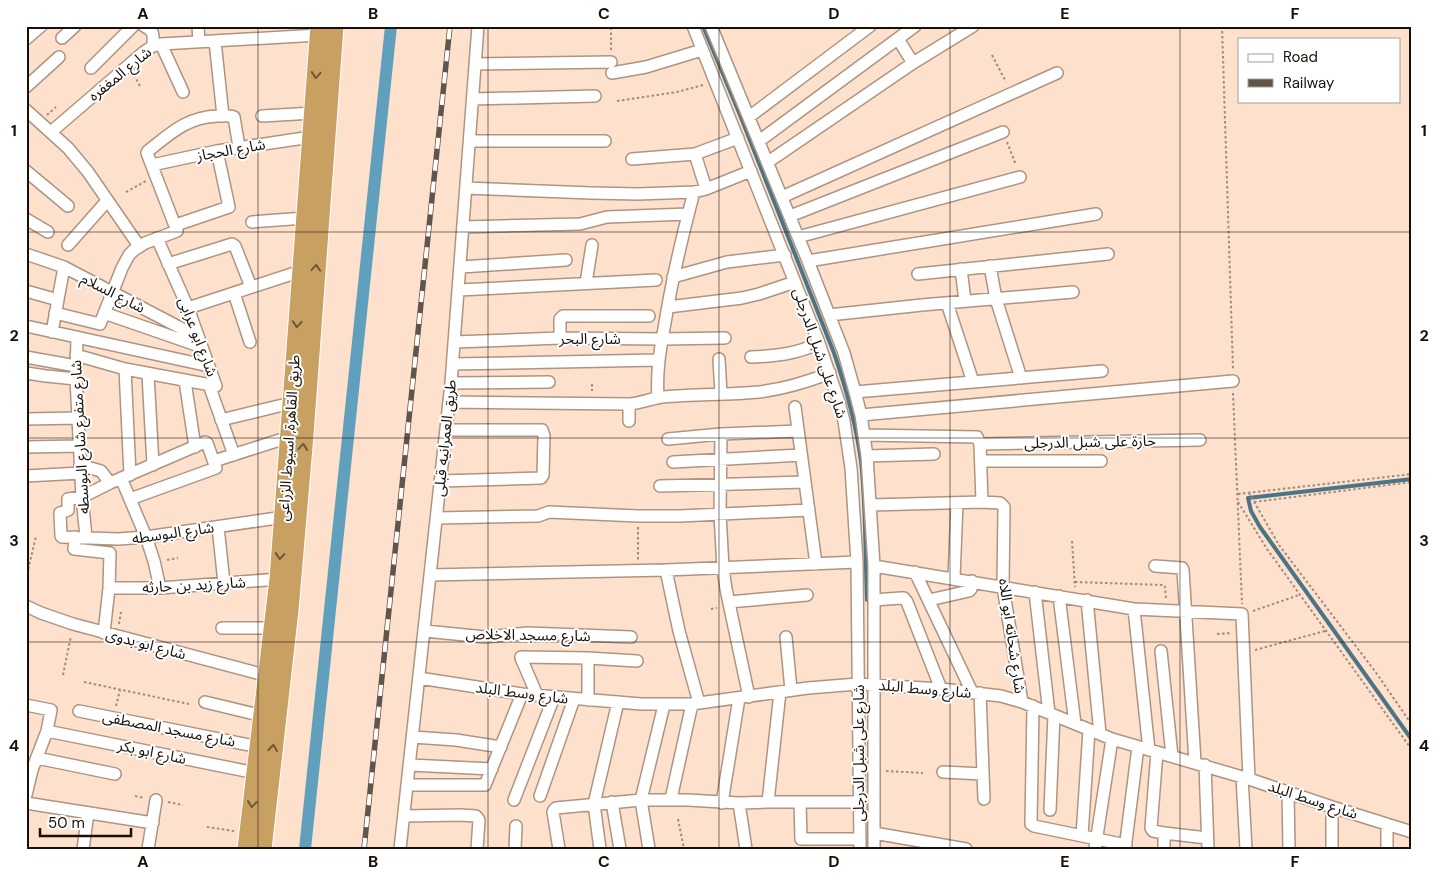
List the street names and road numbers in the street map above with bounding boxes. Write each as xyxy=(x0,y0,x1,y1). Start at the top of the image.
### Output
street label: شارع المغفره xyxy=(84,42,157,107)
street label: شارع الحجاز xyxy=(194,134,268,168)
street label: شارع السلام xyxy=(76,268,149,320)
street label: شارع على شبل الدرجلى xyxy=(786,285,852,422)
street label: شارع ابو عرابى xyxy=(172,294,222,381)
street label: شارع البحر xyxy=(558,329,621,351)
street label: طريق القاهرة, اسيوط الزراعى xyxy=(273,354,305,522)
street label: شارع متفرع شارع البوسطه xyxy=(66,359,96,515)
street label: طريق العمرانيه قبلى xyxy=(429,378,461,498)
street label: حارة على شبل الدرجلى xyxy=(1024,431,1156,453)
street label: شارع البوسطه xyxy=(131,517,216,551)
street label: شارع زيد بن حارثه xyxy=(142,572,247,600)
street label: شارع شحاته ابو اللاه xyxy=(992,577,1030,695)
street label: شارع ابو بدوى xyxy=(103,624,188,666)
street label: شارع مسجد الاخلاص xyxy=(465,624,591,648)
street label: شارع وسط البلد xyxy=(878,675,973,705)
street label: شارع وسط البلد xyxy=(474,677,570,711)
street label: شارع على شبل الدرجلى xyxy=(849,684,871,821)
street label: شارع مسجد المصطفى xyxy=(101,706,237,754)
street label: شارع ابو بكر xyxy=(115,735,188,771)
street label: شارع وسط البلد xyxy=(1265,776,1361,826)

